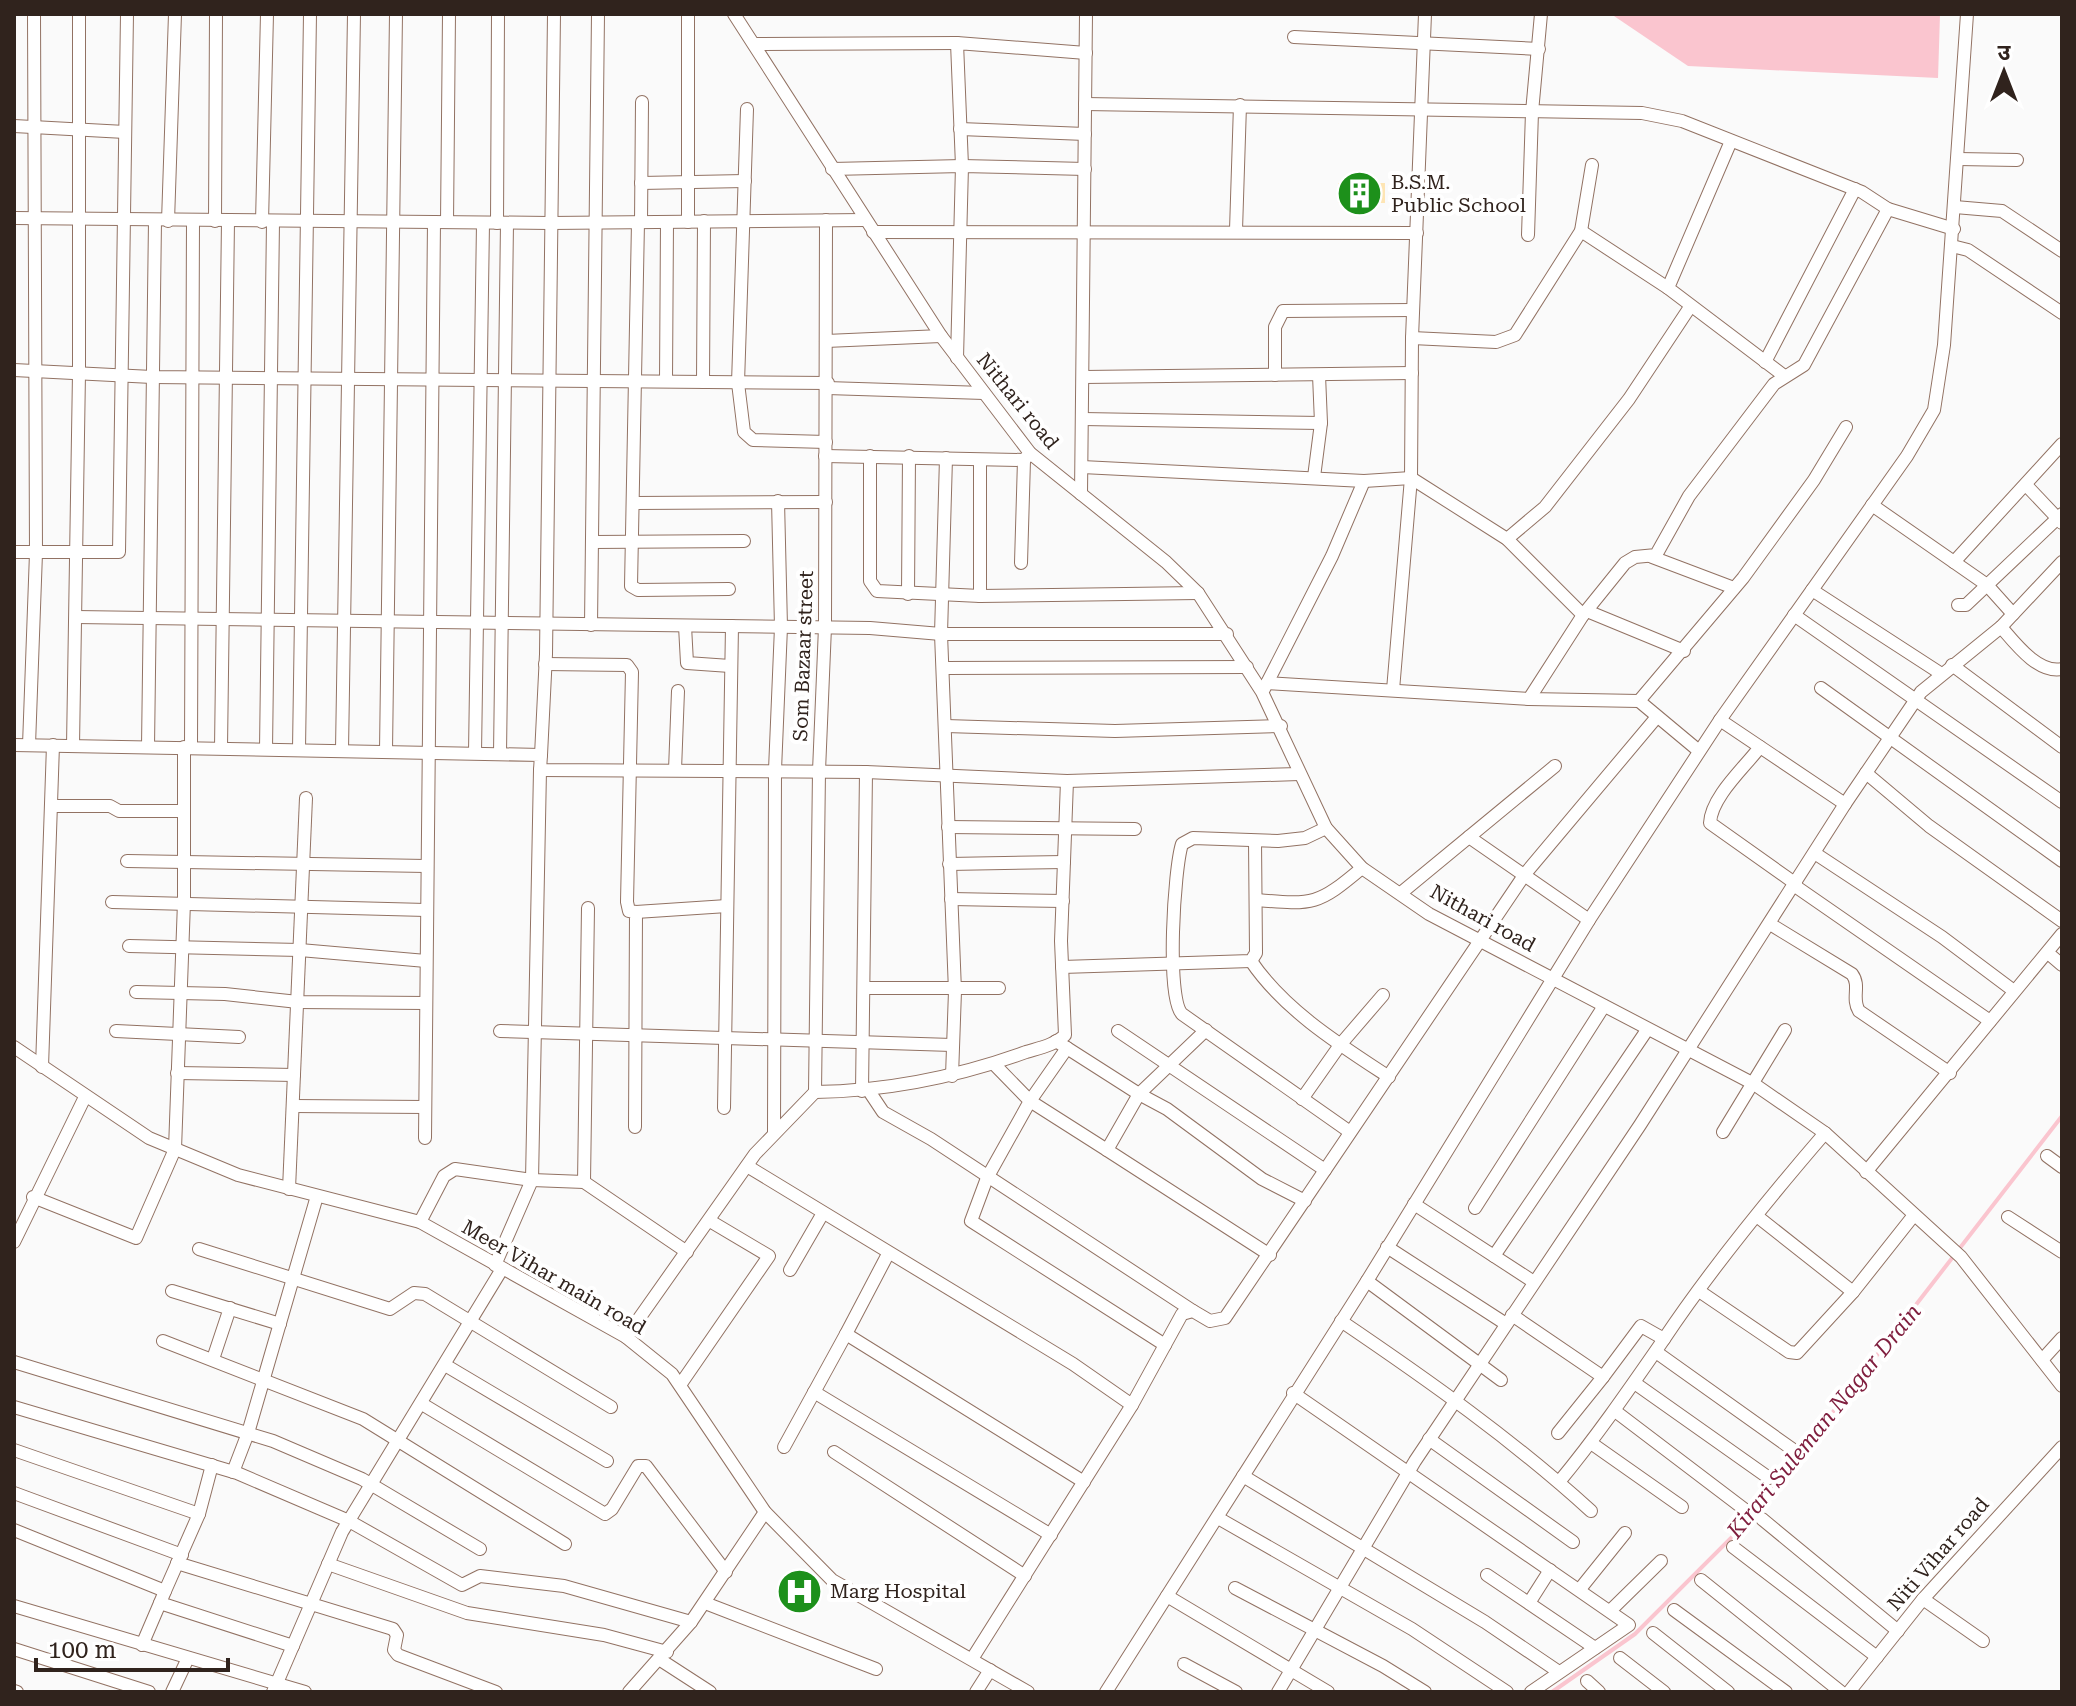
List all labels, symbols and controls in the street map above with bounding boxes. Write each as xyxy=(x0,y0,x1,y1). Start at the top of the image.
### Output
north arrow xyxy=(1964,32,2044,112)
text: उ xyxy=(1998,40,2012,65)
building icon: B.S.M. Public School xyxy=(1336,170,1384,218)
place label: B.S.M. Public School xyxy=(1391,170,1526,217)
street label: Nithari road xyxy=(972,348,1064,454)
street label: Som Bazaar street xyxy=(788,570,818,742)
street label: Nithari road xyxy=(1426,879,1540,957)
street label: Meer Vihar main road xyxy=(458,1214,650,1340)
water label: Kirari Suleman Nagar Drain xyxy=(1721,1299,1926,1544)
street label: Niti Vihar road xyxy=(1882,1492,1994,1616)
hospital icon: Marg Hospital xyxy=(775,1567,823,1615)
place label: Marg Hospital xyxy=(830,1579,966,1603)
scale bar xyxy=(36,1622,228,1672)
text: 100 m xyxy=(48,1636,116,1664)

